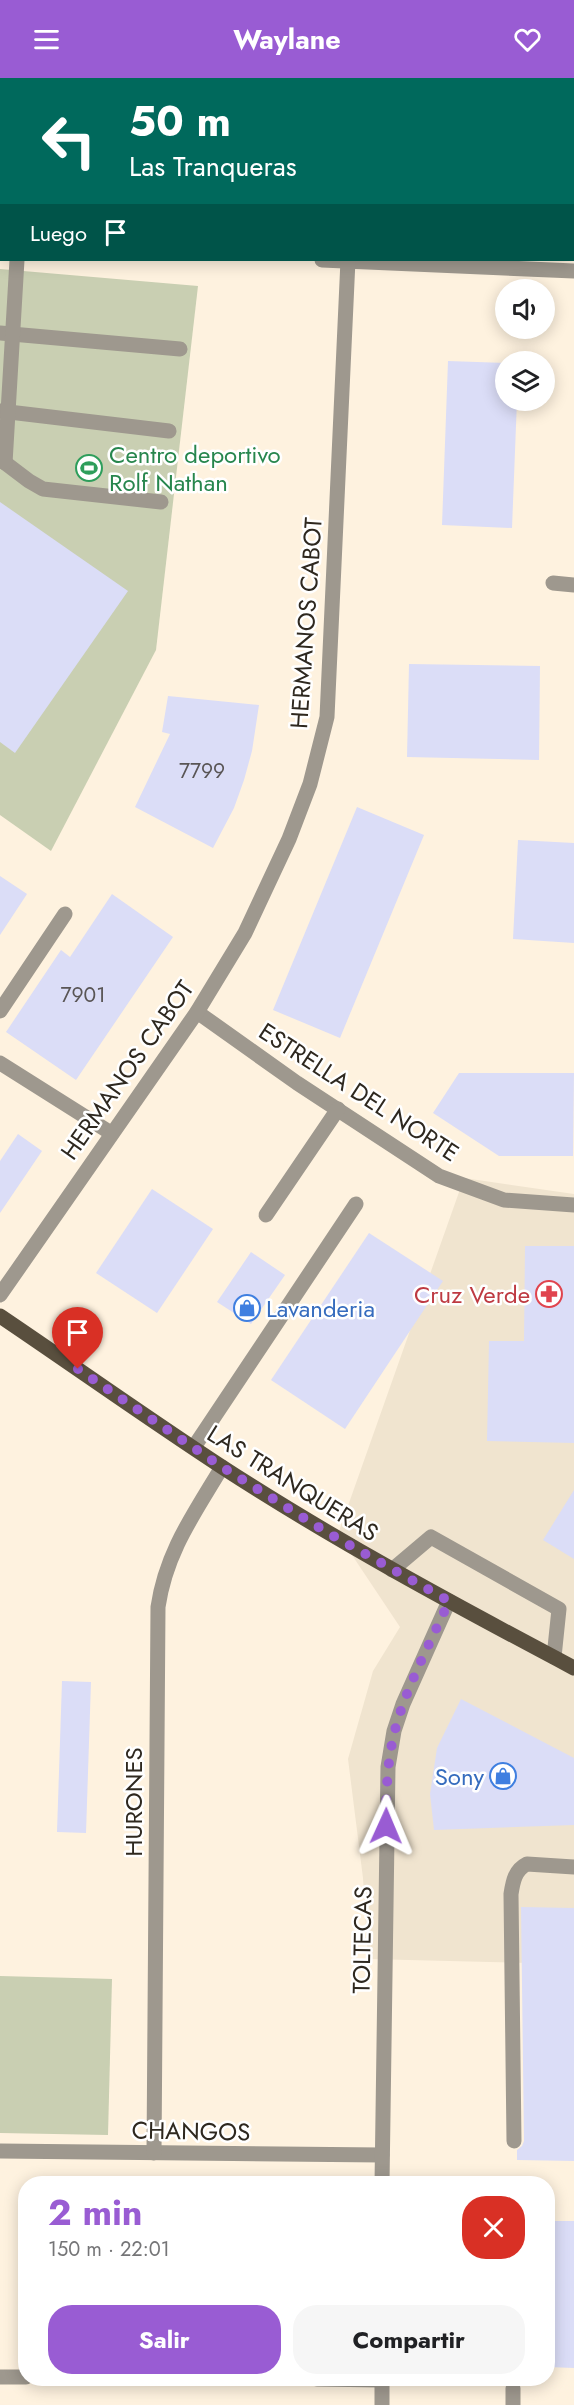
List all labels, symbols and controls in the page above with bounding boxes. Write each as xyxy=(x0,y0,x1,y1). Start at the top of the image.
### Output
text: Waylane xyxy=(233,20,341,59)
icon: menu xyxy=(30,23,63,56)
icon: heart xyxy=(511,23,544,56)
text: 50 m xyxy=(129,91,231,152)
icon: left xyxy=(30,102,108,180)
text: Las Tranqueras xyxy=(129,147,297,186)
icon: arrive xyxy=(99,216,132,249)
text: Luego xyxy=(30,217,87,249)
map controls xyxy=(495,279,555,411)
button: sound xyxy=(495,279,555,339)
button: layers xyxy=(495,351,555,411)
place label: Centro deportivo Rolf Nathan xyxy=(109,437,281,500)
sports icon: Centro deportivo Rolf Nathan xyxy=(74,453,104,483)
street label: HERMANOS CABOT xyxy=(281,516,331,730)
house number: 7799 xyxy=(179,756,225,786)
street label: HERMANOS CABOT xyxy=(52,973,202,1167)
house number: 7901 xyxy=(60,980,106,1010)
street label: ESTRELLA DEL NORTE xyxy=(252,1014,466,1170)
place label: Cruz Verde xyxy=(414,1277,530,1312)
pharmacy icon: Cruz Verde xyxy=(534,1279,564,1309)
place label: Lavanderia xyxy=(266,1291,375,1326)
shop icon: Lavanderia xyxy=(232,1293,262,1323)
pin xyxy=(52,1307,103,1369)
icon: arrive xyxy=(61,1316,94,1349)
street label: LAS TRANQUERAS xyxy=(200,1416,386,1550)
street label: HURONES xyxy=(116,1747,151,1857)
place label: Sony xyxy=(435,1759,484,1794)
shop icon: Sony xyxy=(488,1761,518,1791)
position arrow xyxy=(354,1794,418,1858)
street label: TOLTECAS xyxy=(344,1886,380,1994)
street label: CHANGOS xyxy=(131,2112,251,2150)
text: 2 min xyxy=(48,2186,143,2238)
button: close xyxy=(462,2196,525,2259)
text: 150 m · 22:01 xyxy=(48,2235,170,2264)
button: Salir xyxy=(48,2305,281,2374)
button: Compartir xyxy=(293,2305,525,2374)

